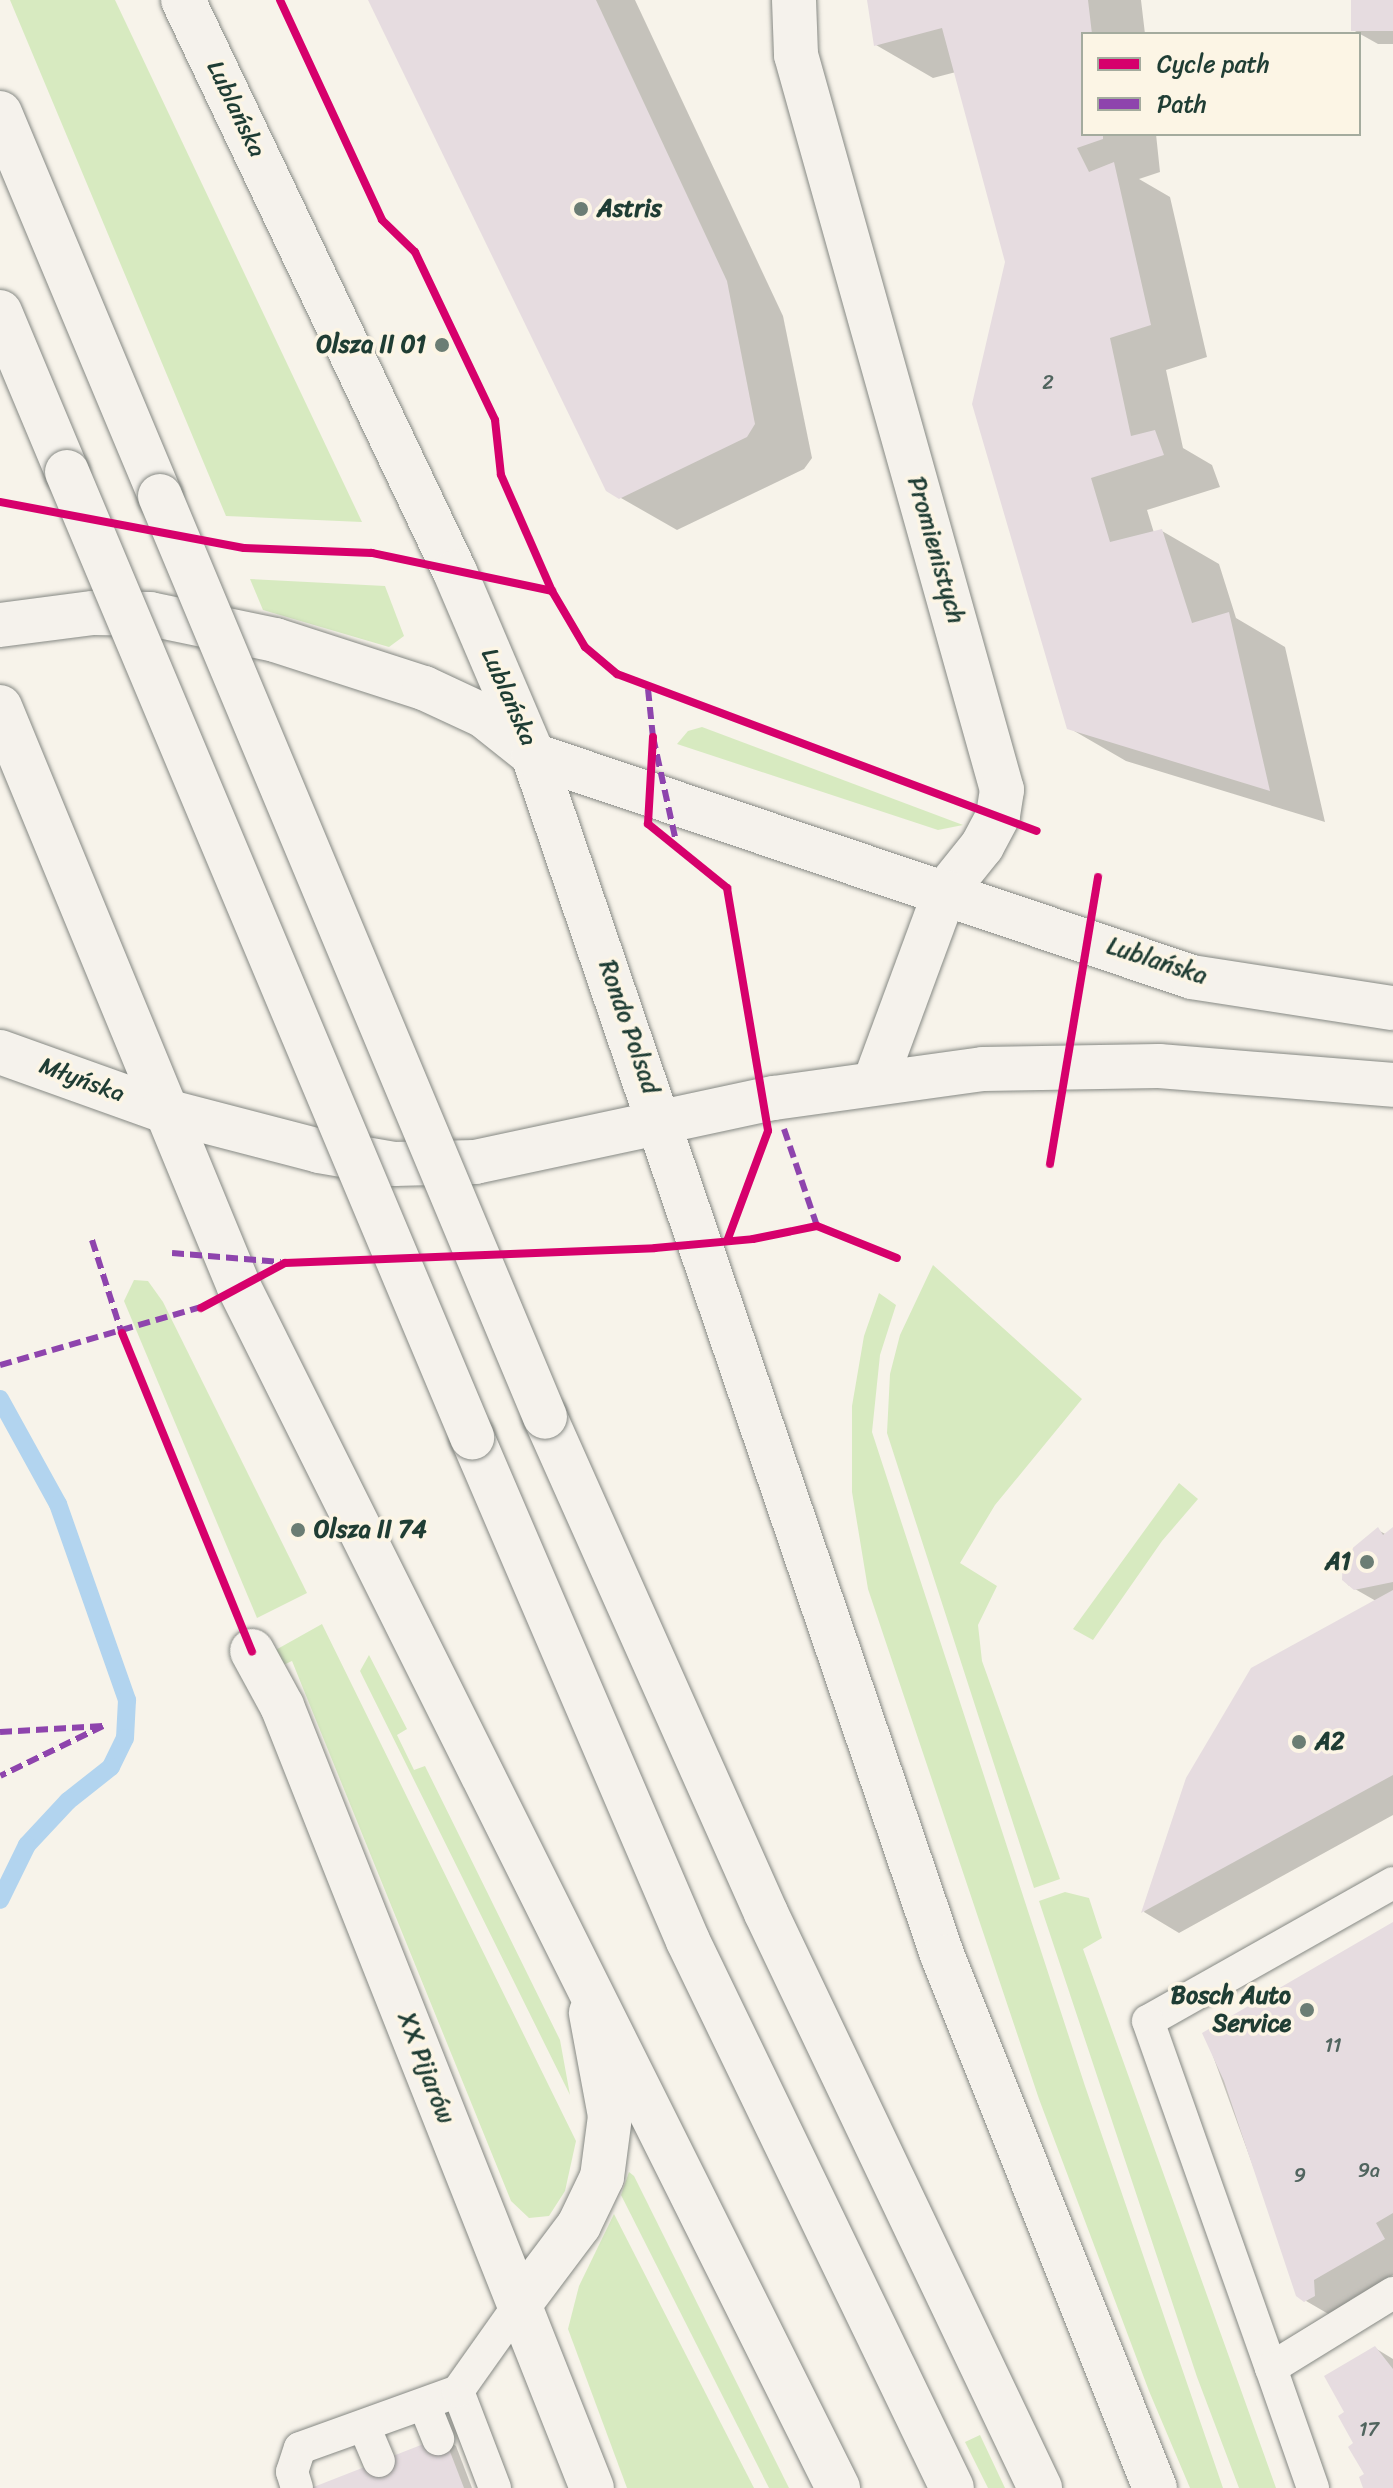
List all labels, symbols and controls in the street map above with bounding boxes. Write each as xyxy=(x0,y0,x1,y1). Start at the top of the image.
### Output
legend xyxy=(1081,32,1361,136)
text: Cycle path xyxy=(1157,43,1270,85)
street label: Lublańska xyxy=(200,56,272,162)
text: Path xyxy=(1157,83,1207,125)
place label: Astris xyxy=(597,195,662,223)
marker: Astris xyxy=(572,200,590,218)
place label: Olsza II 01 xyxy=(314,331,426,359)
marker: Olsza II 01 xyxy=(433,336,451,354)
house number: 2 xyxy=(1042,370,1054,394)
street label: Promienistych xyxy=(901,473,971,627)
street label: Lublańska xyxy=(475,644,543,750)
street label: Lublańska xyxy=(1103,931,1211,991)
street label: Rondo Polsad xyxy=(593,956,665,1098)
street label: Młyńska xyxy=(35,1051,129,1109)
place label: Olsza II 74 xyxy=(314,1516,429,1544)
marker: Olsza II 74 xyxy=(289,1521,307,1539)
place label: A1 xyxy=(1325,1548,1351,1576)
marker: A1 xyxy=(1358,1553,1376,1571)
place label: A2 xyxy=(1315,1728,1345,1756)
marker: A2 xyxy=(1290,1733,1308,1751)
place label: Bosch Auto Service xyxy=(1171,1982,1291,2038)
marker: Bosch Auto Service xyxy=(1298,2001,1316,2019)
street label: XX Pijarów xyxy=(391,2008,461,2128)
house number: 11 xyxy=(1324,2033,1342,2057)
house number: 9a xyxy=(1358,2158,1380,2182)
house number: 9 xyxy=(1294,2163,1306,2187)
house number: 17 xyxy=(1359,2417,1379,2441)

